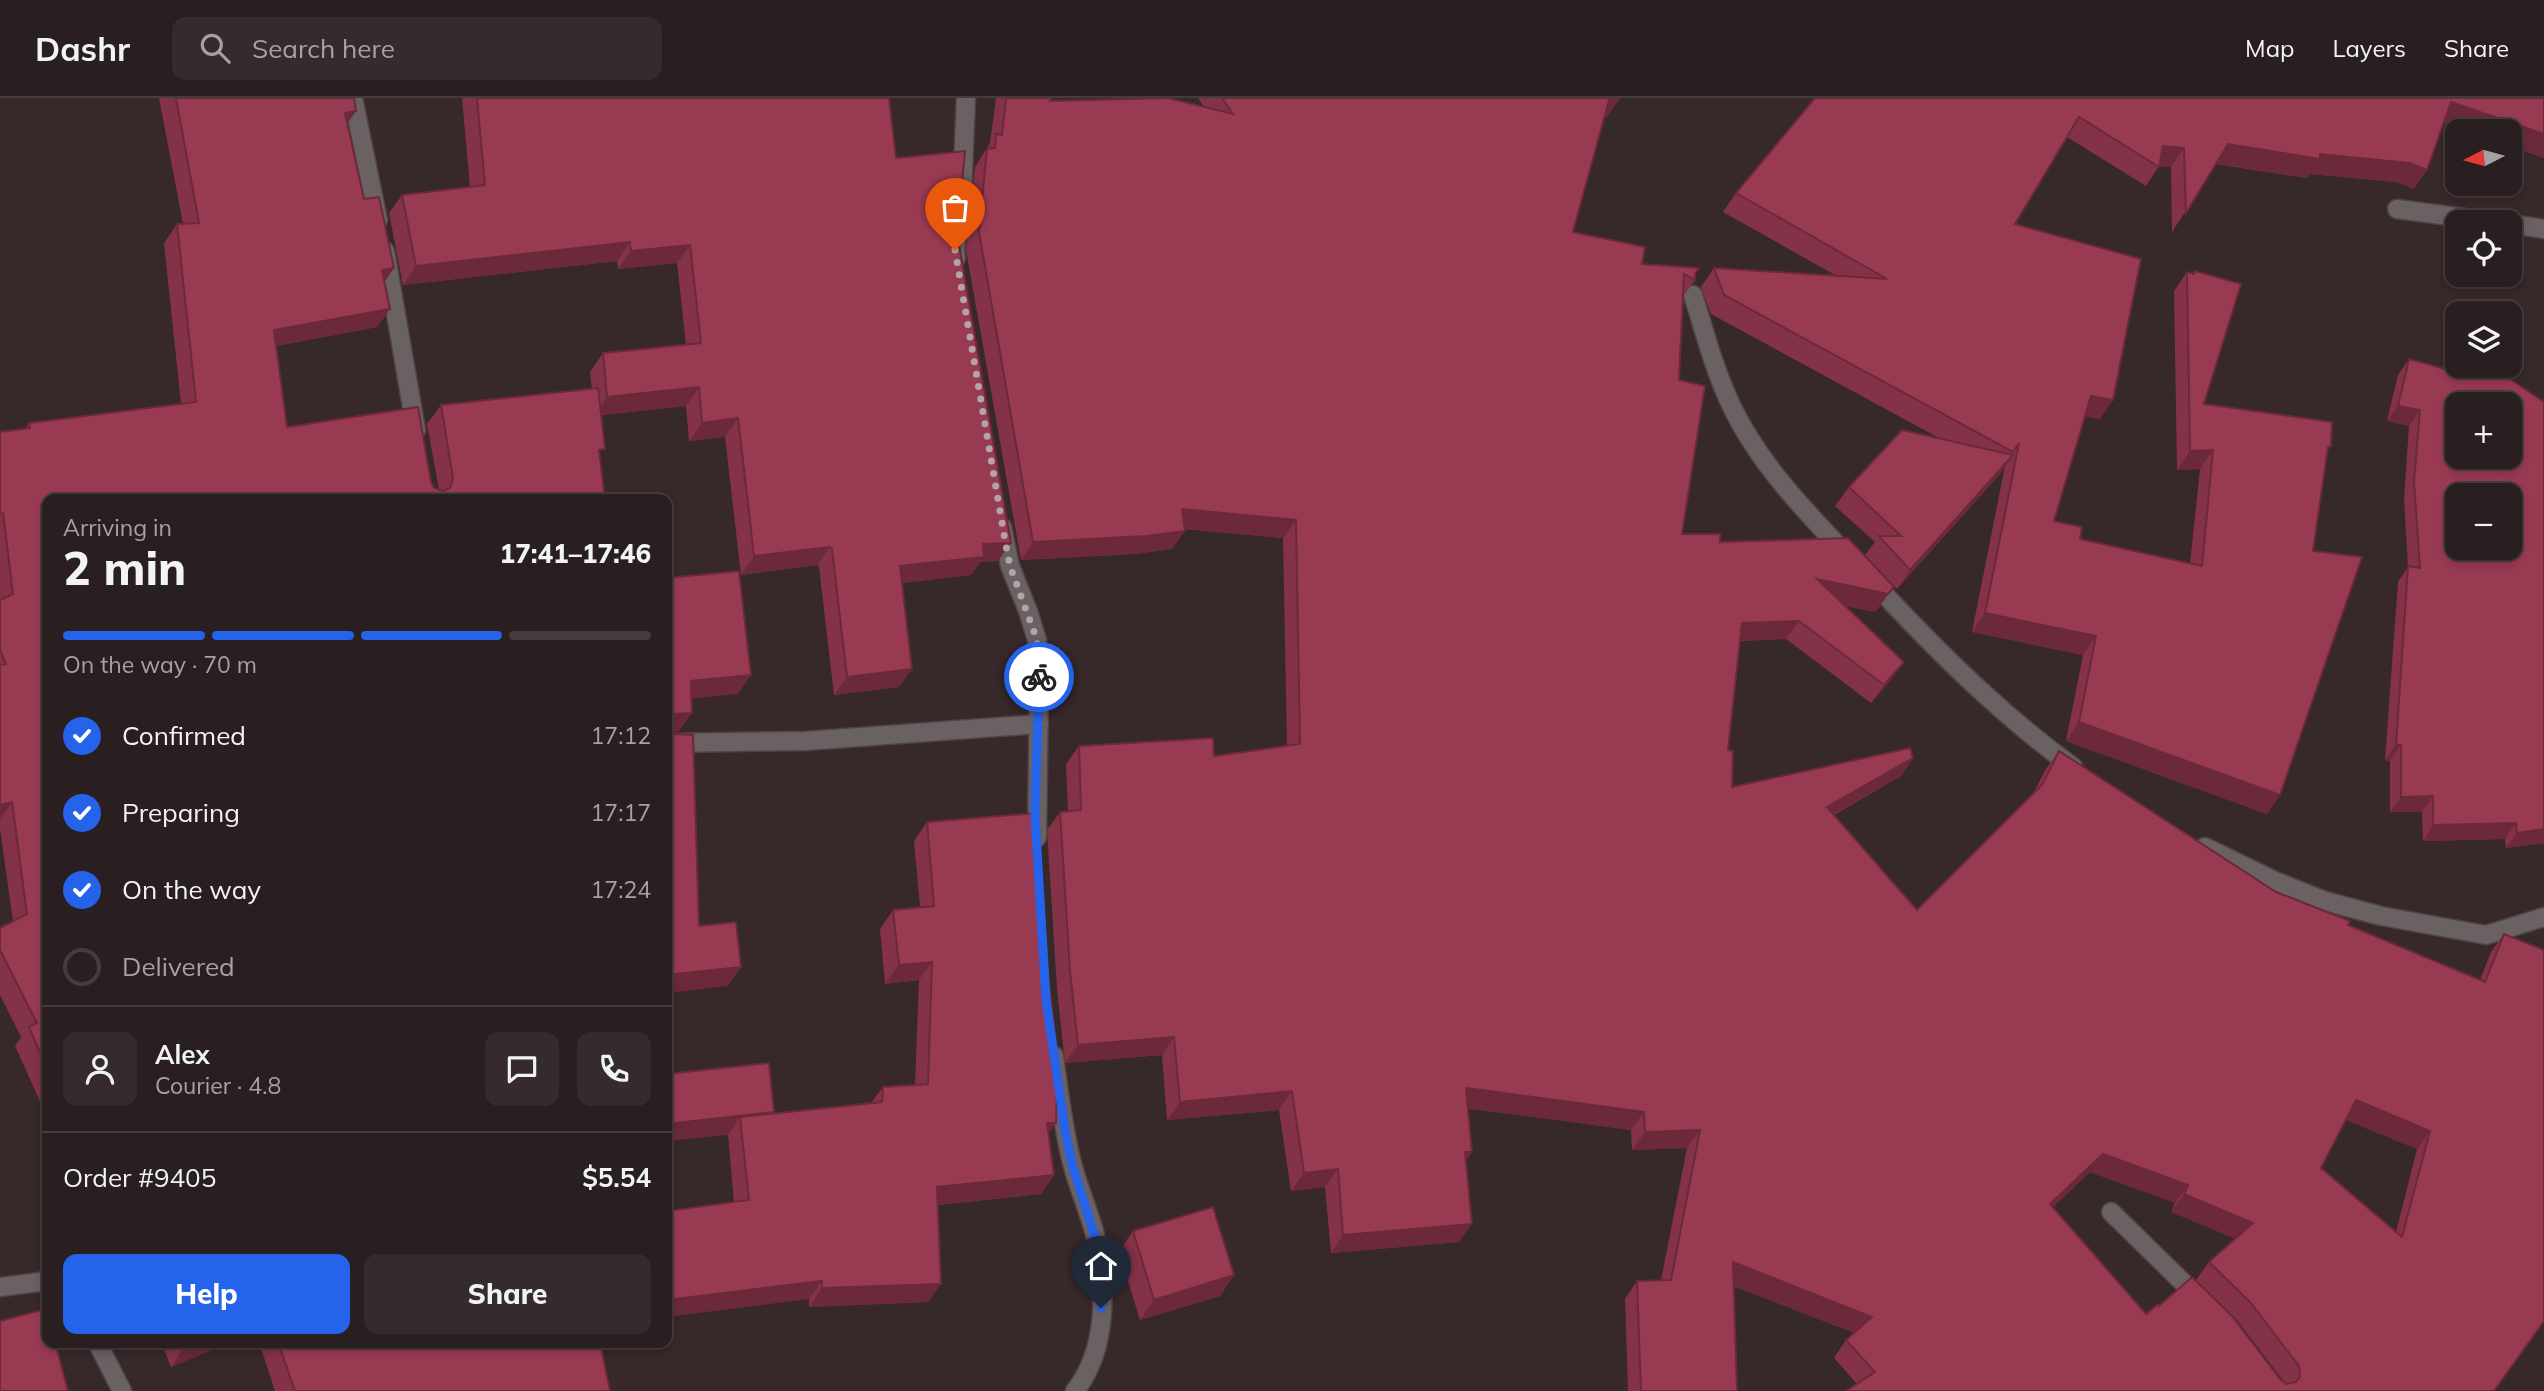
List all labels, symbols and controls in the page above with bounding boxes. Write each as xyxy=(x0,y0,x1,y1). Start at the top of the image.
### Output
search box xyxy=(172,17,662,80)
text: Dashr xyxy=(35,28,130,69)
icon: search xyxy=(196,29,234,67)
text: Search here xyxy=(252,32,395,65)
text: Map xyxy=(2245,33,2294,63)
text: Layers xyxy=(2332,33,2406,63)
text: Share xyxy=(2444,33,2509,63)
north arrow xyxy=(2445,119,2522,196)
map controls xyxy=(2445,119,2522,560)
pin xyxy=(925,178,985,250)
icon: bag xyxy=(936,189,974,227)
button: locate xyxy=(2445,210,2522,287)
button: layers xyxy=(2445,301,2522,378)
button: + xyxy=(2445,392,2522,469)
button: − xyxy=(2445,483,2522,560)
text: Arriving in xyxy=(63,513,172,542)
text: 17:41–17:46 xyxy=(500,537,651,570)
text: 2 min xyxy=(63,539,186,597)
courier xyxy=(1004,642,1074,712)
text: On the way · 70 m xyxy=(63,650,257,679)
icon: bike xyxy=(1020,658,1058,696)
icon: check xyxy=(63,717,101,755)
text: Confirmed xyxy=(122,719,246,752)
text: 17:12 xyxy=(591,721,651,750)
icon: check xyxy=(63,794,101,832)
text: Preparing xyxy=(122,796,240,829)
text: 17:17 xyxy=(591,798,651,827)
icon: check xyxy=(63,871,101,909)
text: On the way xyxy=(122,873,261,906)
text: 17:24 xyxy=(591,875,651,904)
text: Delivered xyxy=(122,950,235,983)
button: person xyxy=(63,1032,137,1106)
button: chat xyxy=(485,1032,559,1106)
button: phone xyxy=(577,1032,651,1106)
text: Alex xyxy=(155,1038,210,1071)
text: Courier · 4.8 xyxy=(155,1071,281,1100)
text: Order #9405 xyxy=(63,1161,216,1194)
text: $5.54 xyxy=(582,1161,651,1194)
pin xyxy=(1071,1236,1131,1308)
icon: home xyxy=(1082,1247,1120,1285)
button: Help xyxy=(63,1254,350,1334)
button: Share xyxy=(364,1254,651,1334)

